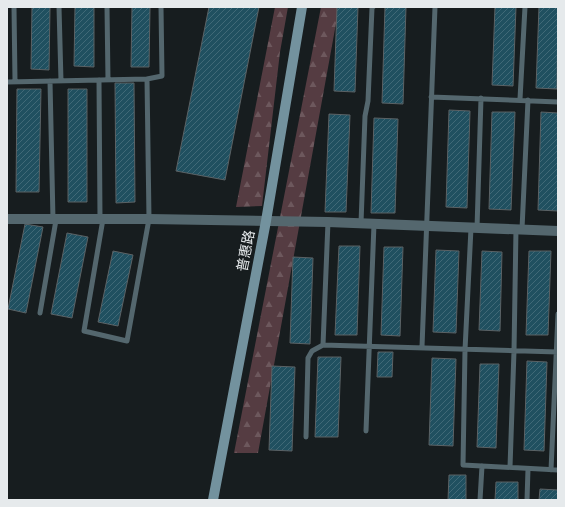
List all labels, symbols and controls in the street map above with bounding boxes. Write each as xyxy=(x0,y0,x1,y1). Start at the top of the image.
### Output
street label: 普惠路 xyxy=(234,229,258,273)

